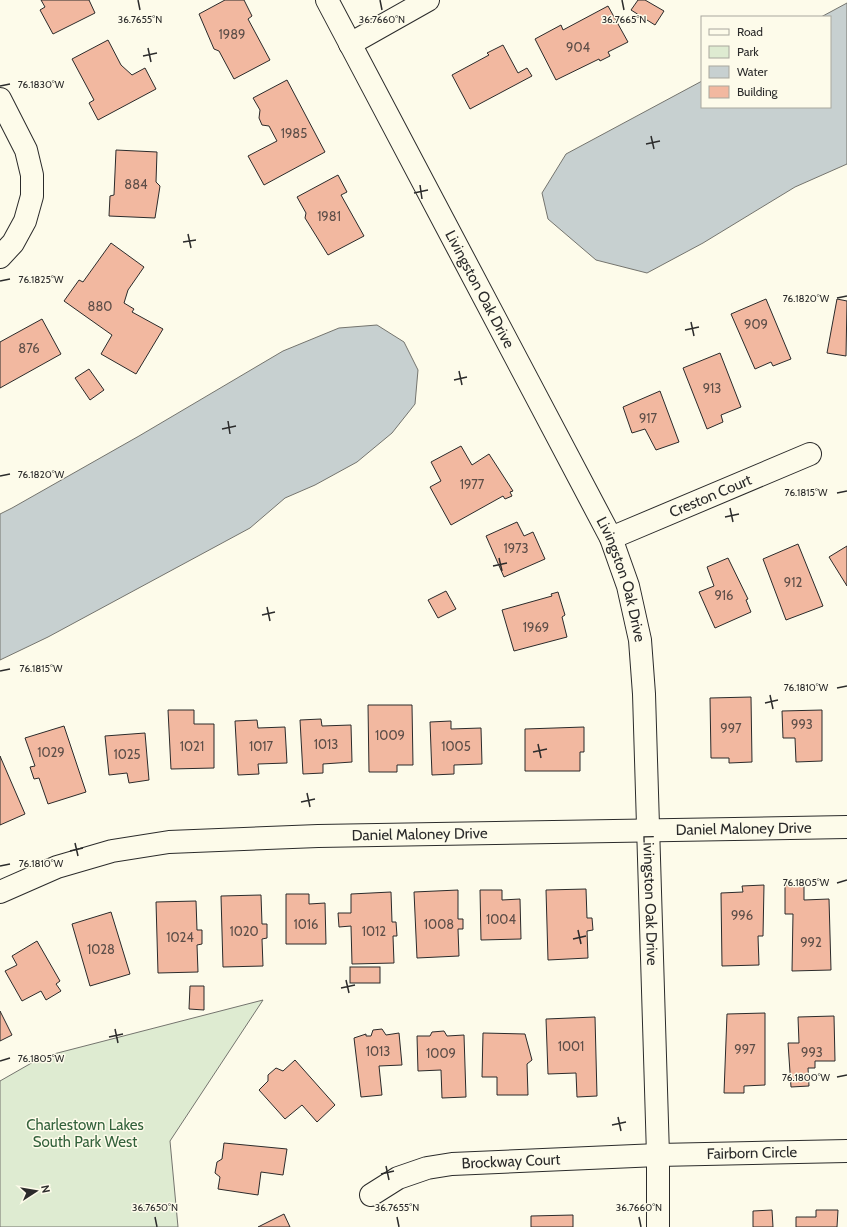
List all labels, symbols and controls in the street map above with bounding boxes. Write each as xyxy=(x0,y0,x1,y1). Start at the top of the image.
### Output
text: 36.7655°N xyxy=(118,13,162,26)
text: 36.7660°N xyxy=(359,13,405,26)
text: 36.7665°N xyxy=(602,13,646,26)
legend xyxy=(701,16,831,108)
text: Road xyxy=(737,24,763,39)
house number: 1989 xyxy=(219,26,245,42)
house number: 904 xyxy=(566,39,590,55)
text: Park xyxy=(737,44,759,59)
text: Water xyxy=(737,64,768,79)
text: 76.1830°W xyxy=(18,78,65,91)
text: Building xyxy=(737,84,779,99)
house number: 1985 xyxy=(281,125,307,141)
house number: 884 xyxy=(124,176,148,192)
house number: 1981 xyxy=(317,208,341,224)
street label: Livingston Oak Drive xyxy=(441,227,518,352)
text: 76.1825°W xyxy=(19,273,64,286)
text: 76.1820°W xyxy=(783,292,830,305)
house number: 880 xyxy=(88,298,112,314)
house number: 909 xyxy=(744,316,768,332)
house number: 876 xyxy=(18,340,40,356)
house number: 913 xyxy=(703,380,721,396)
house number: 917 xyxy=(639,410,658,426)
text: 76.1820°W xyxy=(18,468,65,481)
street label: Creston Court xyxy=(667,471,754,521)
house number: 1977 xyxy=(460,476,485,492)
text: 76.1815°W xyxy=(785,486,828,499)
street label: Livingston Oak Drive xyxy=(592,514,649,644)
house number: 1973 xyxy=(503,540,529,556)
house number: 912 xyxy=(784,574,802,590)
house number: 916 xyxy=(714,587,734,603)
house number: 1969 xyxy=(523,619,549,635)
text: 76.1815°W xyxy=(20,662,63,675)
text: 76.1810°W xyxy=(784,681,829,694)
house number: 993 xyxy=(791,716,813,732)
house number: 997 xyxy=(720,720,742,736)
house number: 1009 xyxy=(375,727,405,743)
house number: 1013 xyxy=(314,736,338,752)
house number: 1021 xyxy=(180,738,204,754)
house number: 1017 xyxy=(249,738,274,754)
house number: 1005 xyxy=(441,738,471,754)
house number: 1029 xyxy=(37,744,65,760)
house number: 1025 xyxy=(113,746,141,762)
street label: Daniel Maloney Drive xyxy=(676,819,812,839)
street label: Daniel Maloney Drive xyxy=(352,824,488,844)
street label: Livingston Oak Drive xyxy=(639,835,661,966)
text: 76.1810°W xyxy=(19,857,64,870)
text: 76.1805°W xyxy=(783,876,830,889)
house number: 996 xyxy=(731,907,753,923)
house number: 1004 xyxy=(486,911,516,927)
house number: 1016 xyxy=(294,916,318,932)
house number: 1008 xyxy=(424,916,454,932)
house number: 1020 xyxy=(229,923,259,939)
house number: 1012 xyxy=(362,923,386,939)
house number: 1024 xyxy=(166,929,194,945)
house number: 992 xyxy=(800,934,822,950)
house number: 1028 xyxy=(87,941,115,957)
house number: 1001 xyxy=(558,1038,584,1054)
house number: 997 xyxy=(734,1041,756,1057)
house number: 1013 xyxy=(366,1043,390,1059)
house number: 993 xyxy=(801,1044,823,1060)
house number: 1009 xyxy=(426,1045,456,1061)
text: 76.1805°W xyxy=(18,1052,65,1065)
text: 76.1800°W xyxy=(782,1071,831,1084)
park label: Charlestown Lakes South Park West xyxy=(26,1116,144,1151)
street label: Fairborn Circle xyxy=(706,1143,798,1163)
street label: Brockway Court xyxy=(461,1150,561,1173)
north arrow xyxy=(16,1171,56,1211)
text: N xyxy=(38,1184,53,1194)
text: 36.7650°N xyxy=(132,1201,178,1214)
text: 36.7655°N xyxy=(375,1201,419,1214)
text: 36.7660°N xyxy=(616,1201,662,1214)

